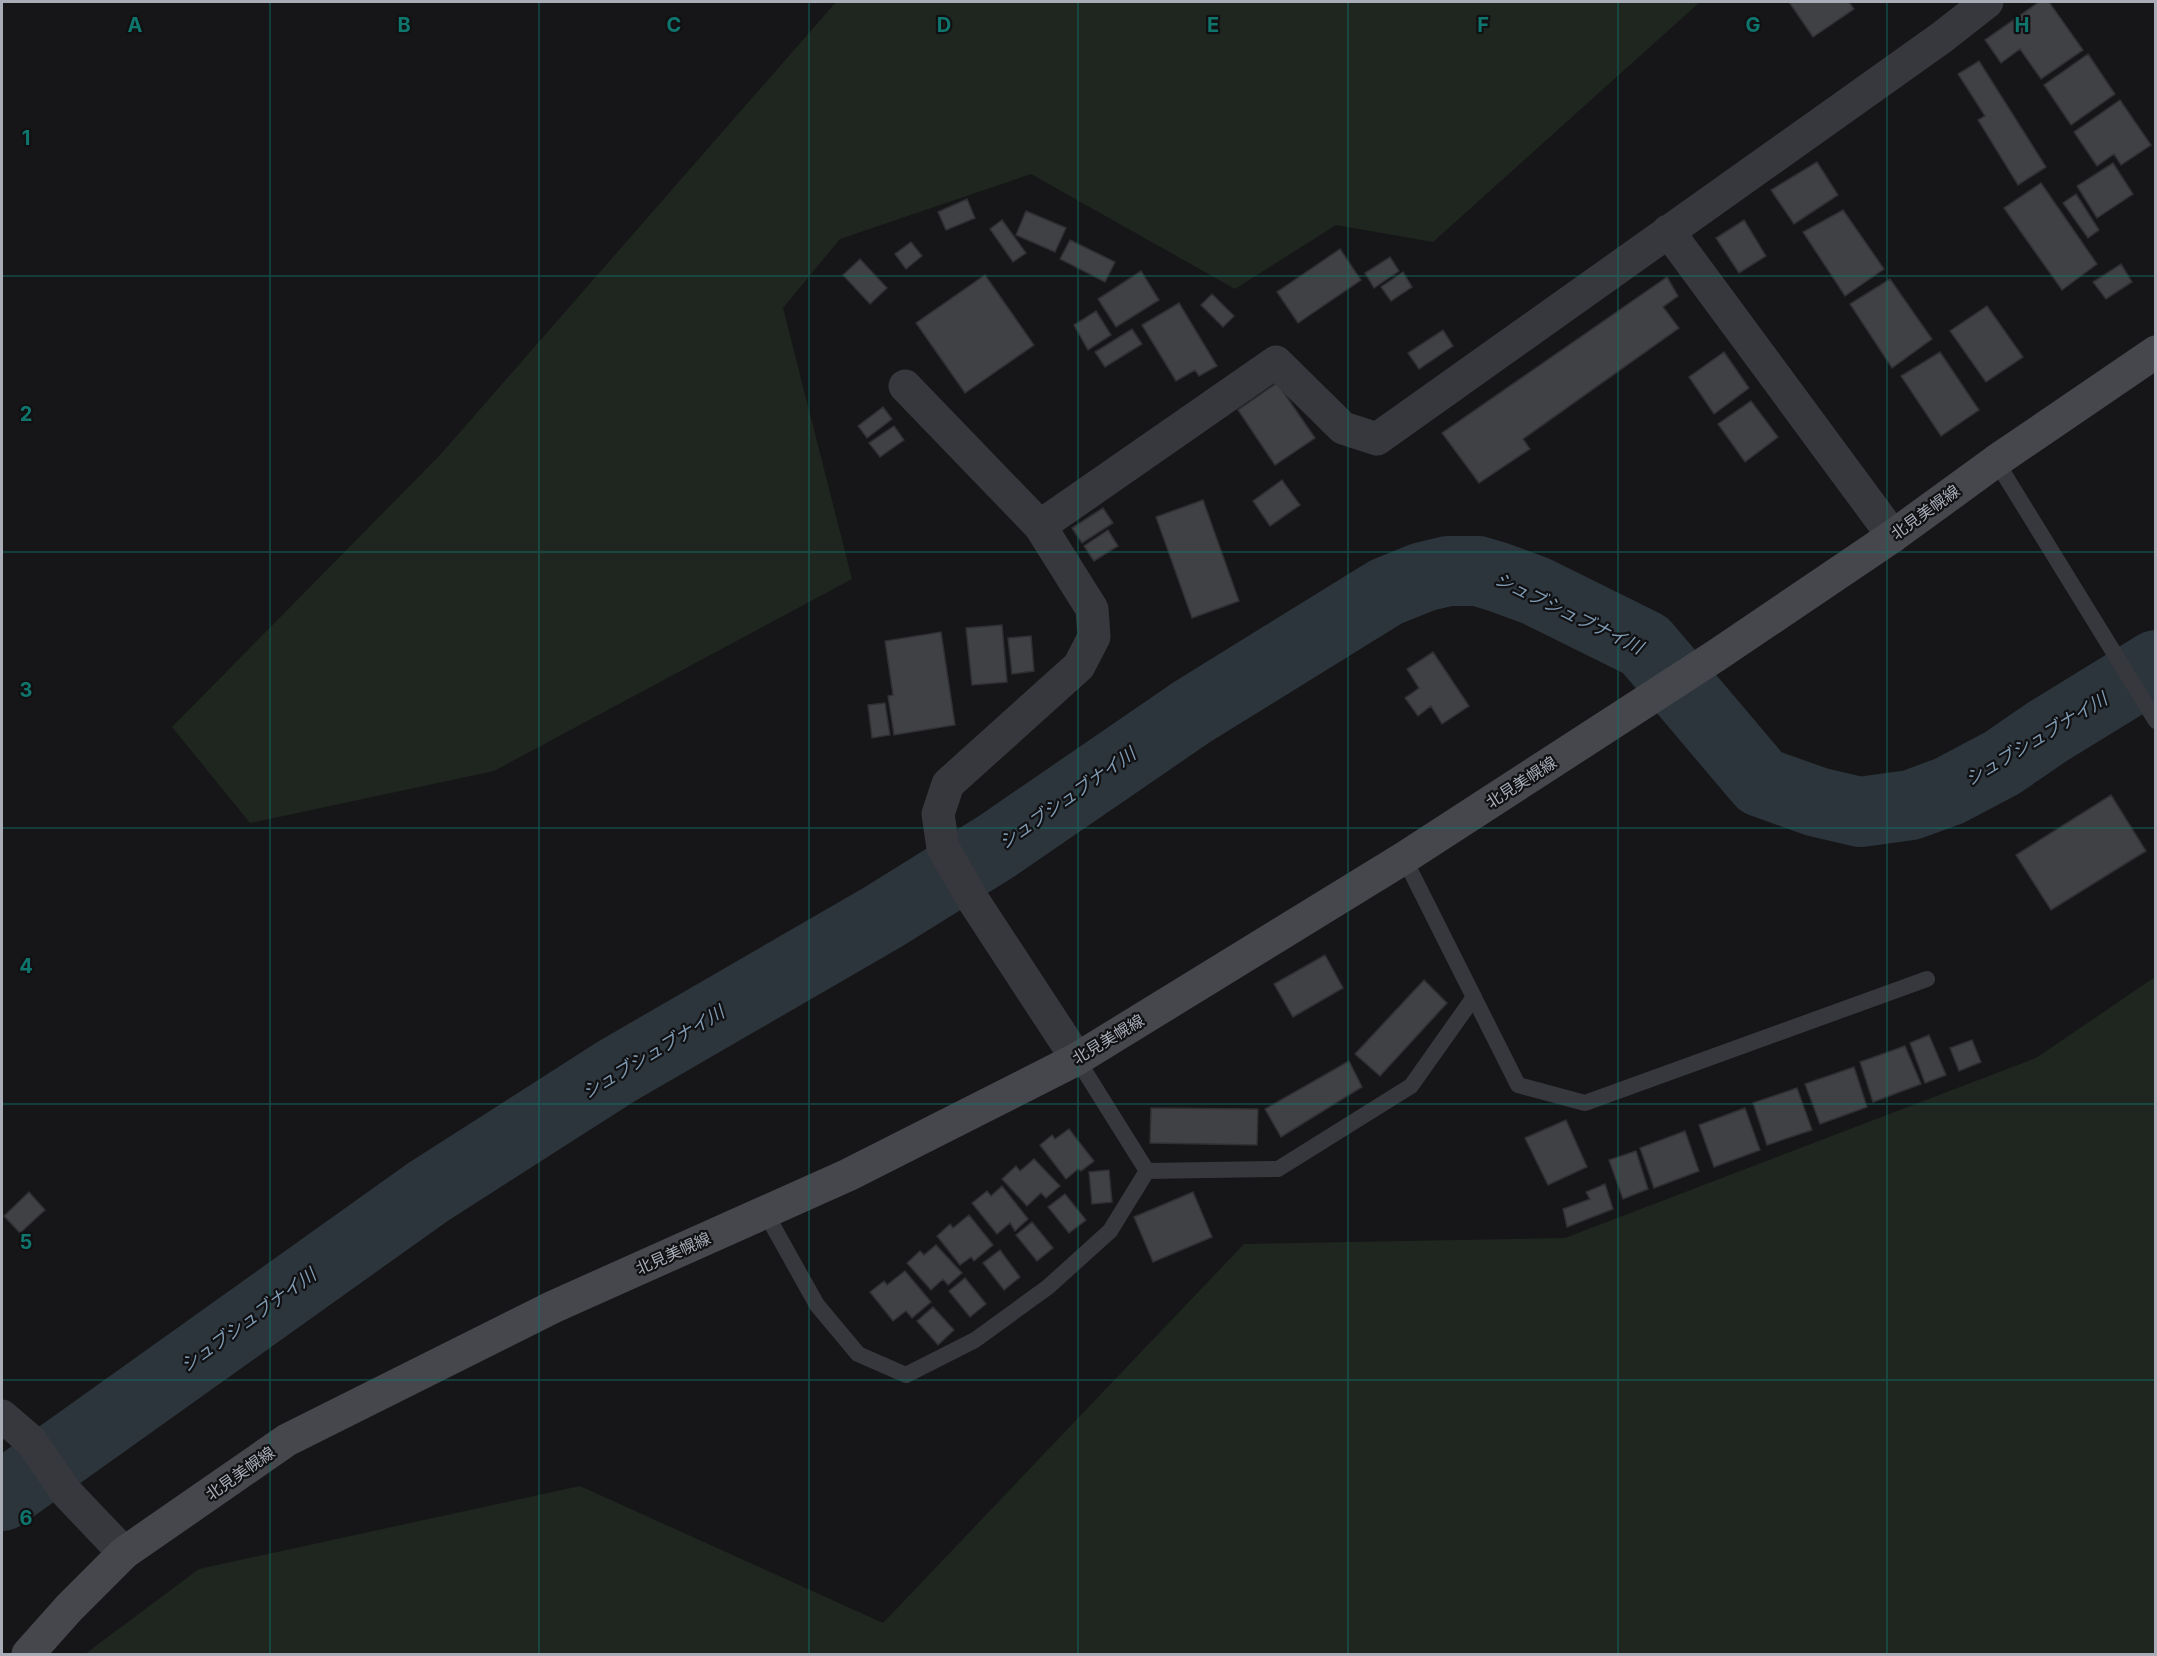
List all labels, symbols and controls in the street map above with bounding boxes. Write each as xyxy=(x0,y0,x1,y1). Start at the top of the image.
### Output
text: A xyxy=(128,13,143,37)
text: B xyxy=(397,13,411,37)
text: C xyxy=(667,13,681,37)
text: D xyxy=(937,13,951,37)
text: E xyxy=(1207,13,1219,37)
text: F xyxy=(1477,13,1489,37)
text: G xyxy=(1745,13,1761,37)
text: H xyxy=(2015,13,2029,37)
text: 1 xyxy=(22,126,30,150)
text: 2 xyxy=(20,402,32,426)
street label: 北見美幌線 xyxy=(1887,480,1963,544)
water label: シュブシュブナイ川 xyxy=(1492,568,1648,659)
text: 3 xyxy=(20,678,32,702)
water label: シュブシュブナイ川 xyxy=(1961,687,2113,790)
water label: シュブシュブナイ川 xyxy=(995,742,1141,853)
street label: 北見美幌線 xyxy=(1482,752,1560,812)
text: 4 xyxy=(19,954,33,978)
water label: シュブシュブナイ川 xyxy=(578,1000,730,1103)
street label: 北見美幌線 xyxy=(1069,1010,1147,1068)
street label: 北見美幌線 xyxy=(632,1228,714,1278)
text: 5 xyxy=(20,1230,32,1254)
water label: シュブシュブナイ川 xyxy=(176,1263,321,1376)
street label: 北見美幌線 xyxy=(201,1442,279,1504)
text: 6 xyxy=(20,1506,33,1530)

